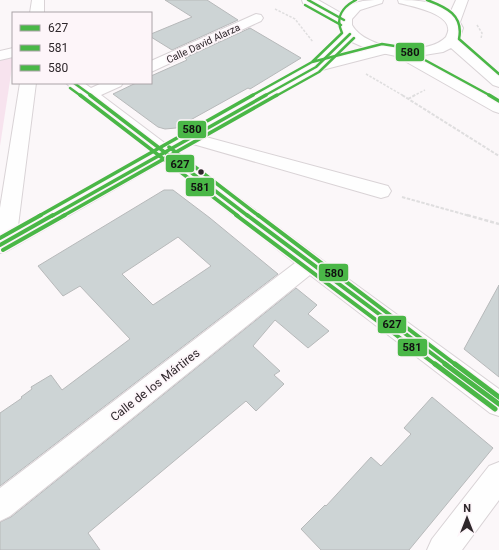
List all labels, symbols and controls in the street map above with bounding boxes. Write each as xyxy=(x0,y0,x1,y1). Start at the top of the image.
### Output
legend xyxy=(12,12,152,84)
text: 627 xyxy=(48,21,68,35)
street label: Calle David Alarza xyxy=(165,22,242,65)
text: 581 xyxy=(48,41,68,55)
line badge: 580 xyxy=(395,42,425,62)
text: 580 xyxy=(401,46,419,59)
text: 580 xyxy=(48,61,68,75)
line badge: 580 xyxy=(177,120,207,139)
text: 580 xyxy=(183,123,201,136)
line badge: 627 xyxy=(165,154,195,173)
text: 627 xyxy=(171,158,189,171)
unlabelled marker xyxy=(196,167,206,177)
line badge: 581 xyxy=(185,177,215,197)
text: 581 xyxy=(191,181,209,194)
line badge: 580 xyxy=(318,263,349,282)
text: 580 xyxy=(325,267,343,280)
line badge: 627 xyxy=(377,315,407,334)
text: 627 xyxy=(383,318,401,331)
line badge: 581 xyxy=(397,338,428,357)
text: 581 xyxy=(403,341,421,354)
street label: Calle de los Mártires xyxy=(108,346,202,424)
north arrow xyxy=(447,498,487,538)
text: N xyxy=(463,502,471,515)

